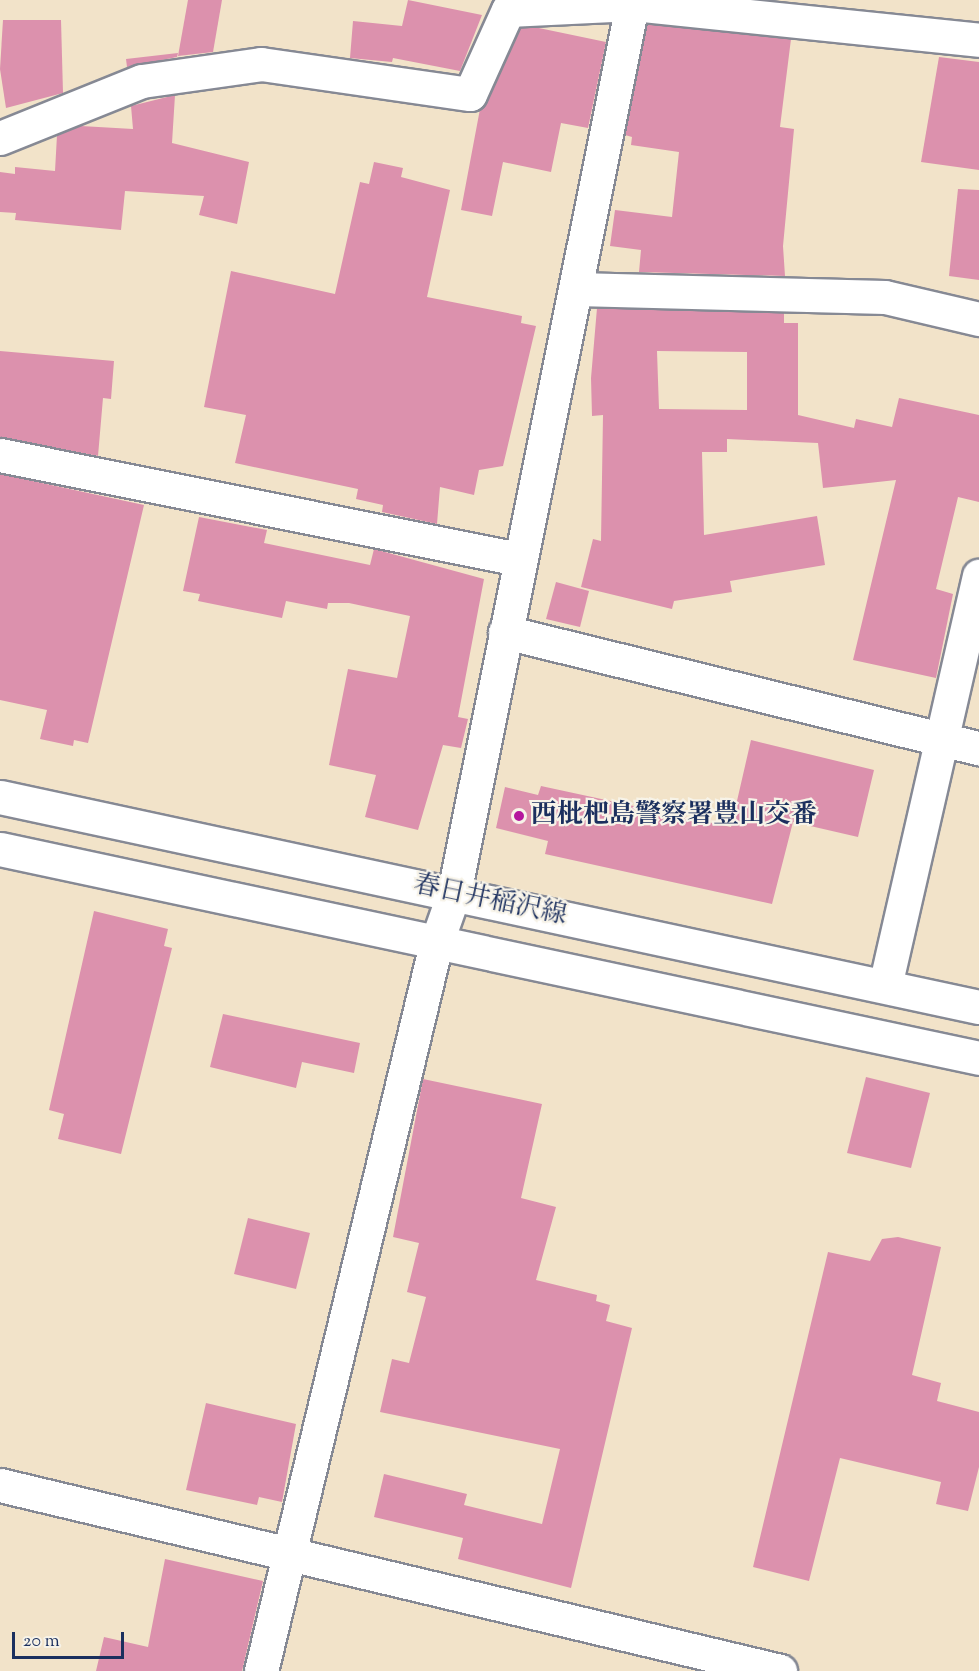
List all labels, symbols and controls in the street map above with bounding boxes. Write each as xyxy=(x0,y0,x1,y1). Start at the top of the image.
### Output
place label: 西枇杷島警察署豊山交番 xyxy=(531,800,817,832)
marker: 西枇杷島警察署豊山交番 xyxy=(512,809,526,823)
street label: 春日井稲沢線 xyxy=(410,870,570,932)
scale bar xyxy=(15,1620,128,1658)
text: 20 m xyxy=(23,1629,60,1655)

